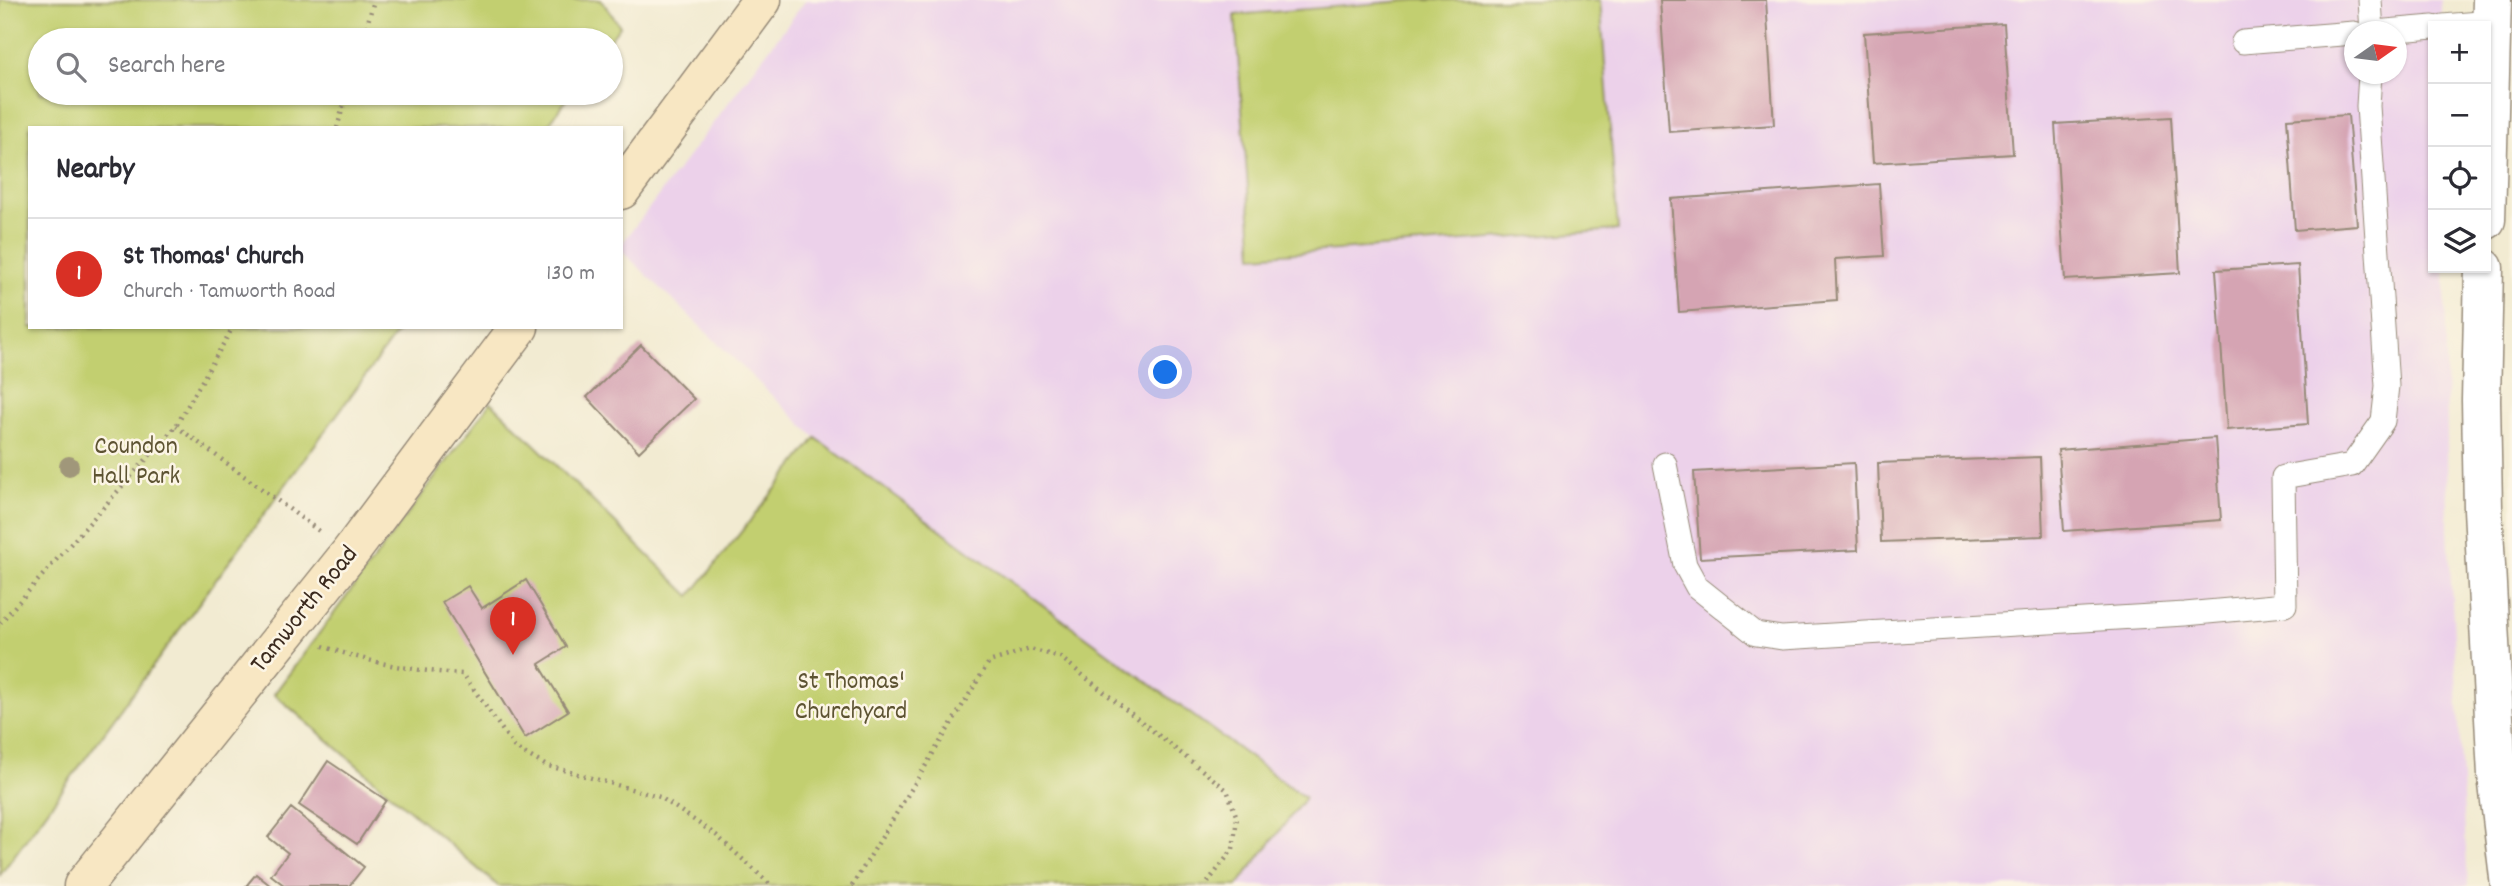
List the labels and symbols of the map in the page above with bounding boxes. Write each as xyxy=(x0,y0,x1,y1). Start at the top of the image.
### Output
north arrow xyxy=(2344,21,2407,84)
your location xyxy=(1148,355,1182,389)
park label: Coundon Hall Park xyxy=(92,429,180,496)
street label: Tamworth Road xyxy=(242,538,368,682)
pin: 1 xyxy=(490,597,536,655)
park label: St Thomas' Churchyard xyxy=(795,664,907,731)

